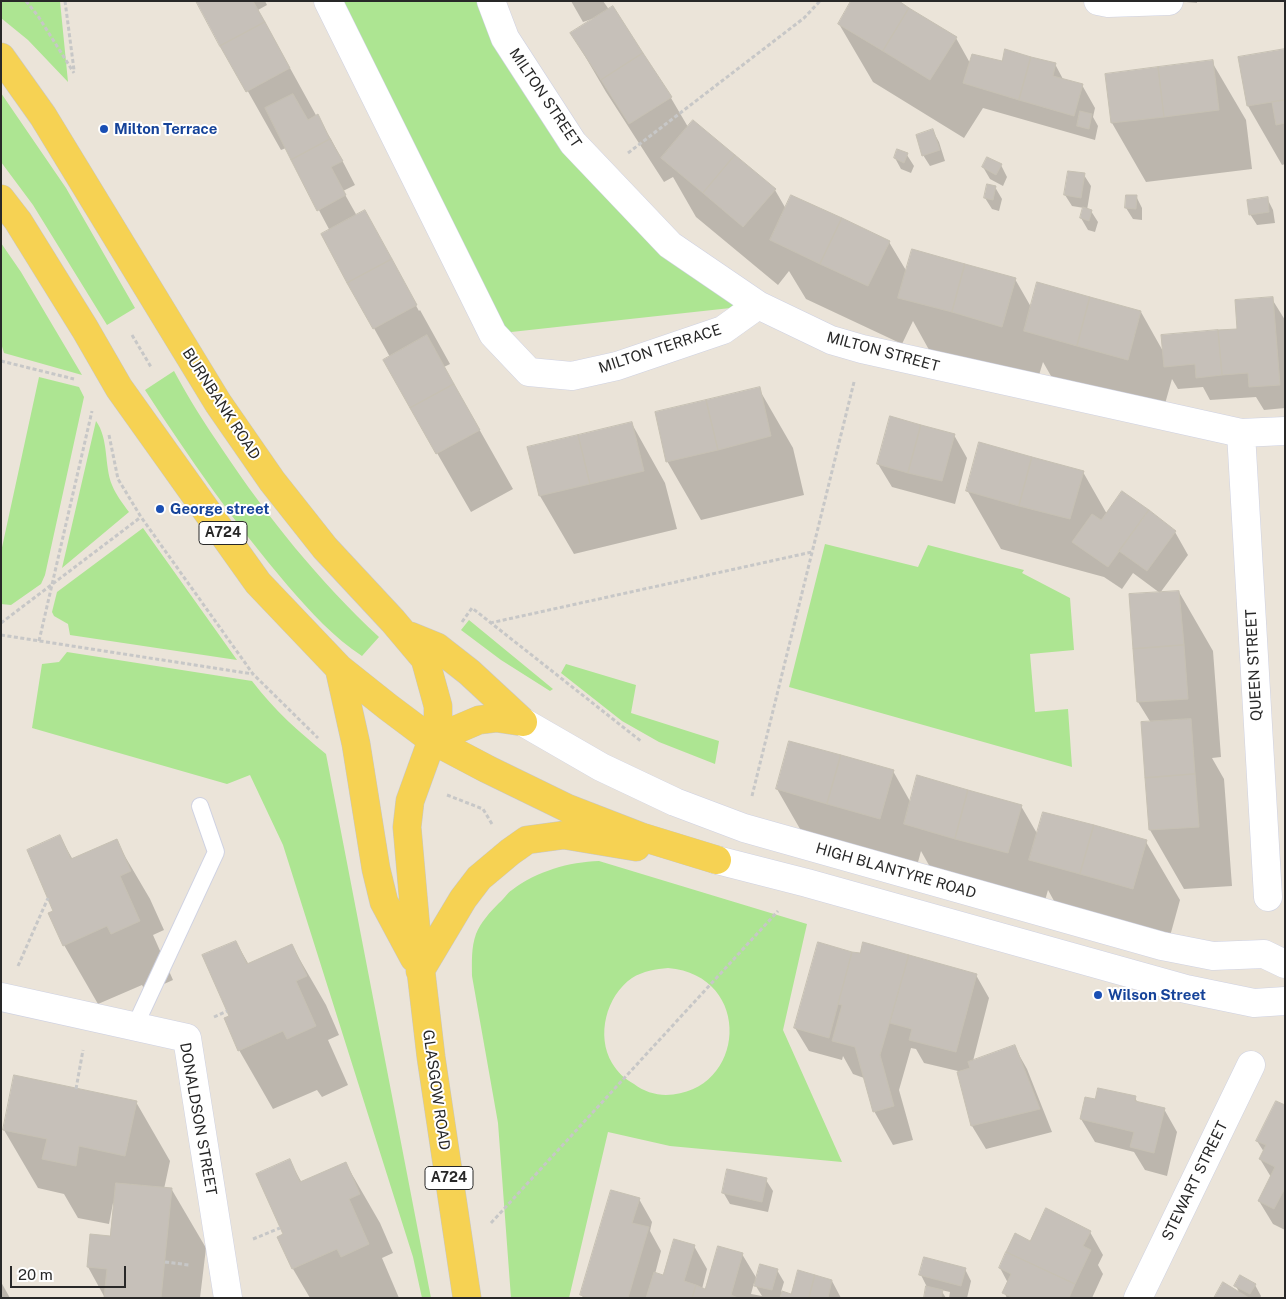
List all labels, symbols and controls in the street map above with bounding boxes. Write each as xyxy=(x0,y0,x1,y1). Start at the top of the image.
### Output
street label: MILTON STREET xyxy=(505,45,585,151)
place label: Milton Terrace xyxy=(114,120,217,138)
marker: Milton Terrace xyxy=(98,123,110,135)
street label: MILTON TERRACE xyxy=(596,321,724,377)
street label: MILTON STREET xyxy=(825,328,941,376)
street label: BURNBANK ROAD xyxy=(178,345,264,463)
place label: George street xyxy=(170,500,270,518)
marker: George street xyxy=(154,503,166,515)
road number: A724 xyxy=(199,522,247,544)
street label: QUEEN STREET xyxy=(1242,609,1266,721)
street label: HIGH BLANTYRE ROAD xyxy=(814,839,978,903)
place label: Wilson Street xyxy=(1108,986,1206,1004)
marker: Wilson Street xyxy=(1092,989,1104,1001)
street label: GLASGOW ROAD xyxy=(419,1029,453,1151)
street label: DONALDSON STREET xyxy=(176,1041,220,1197)
street label: STEWART STREET xyxy=(1158,1118,1232,1244)
road number: A724 xyxy=(425,1166,473,1190)
scale bar xyxy=(12,1256,129,1288)
text: 20 m xyxy=(18,1266,53,1283)

